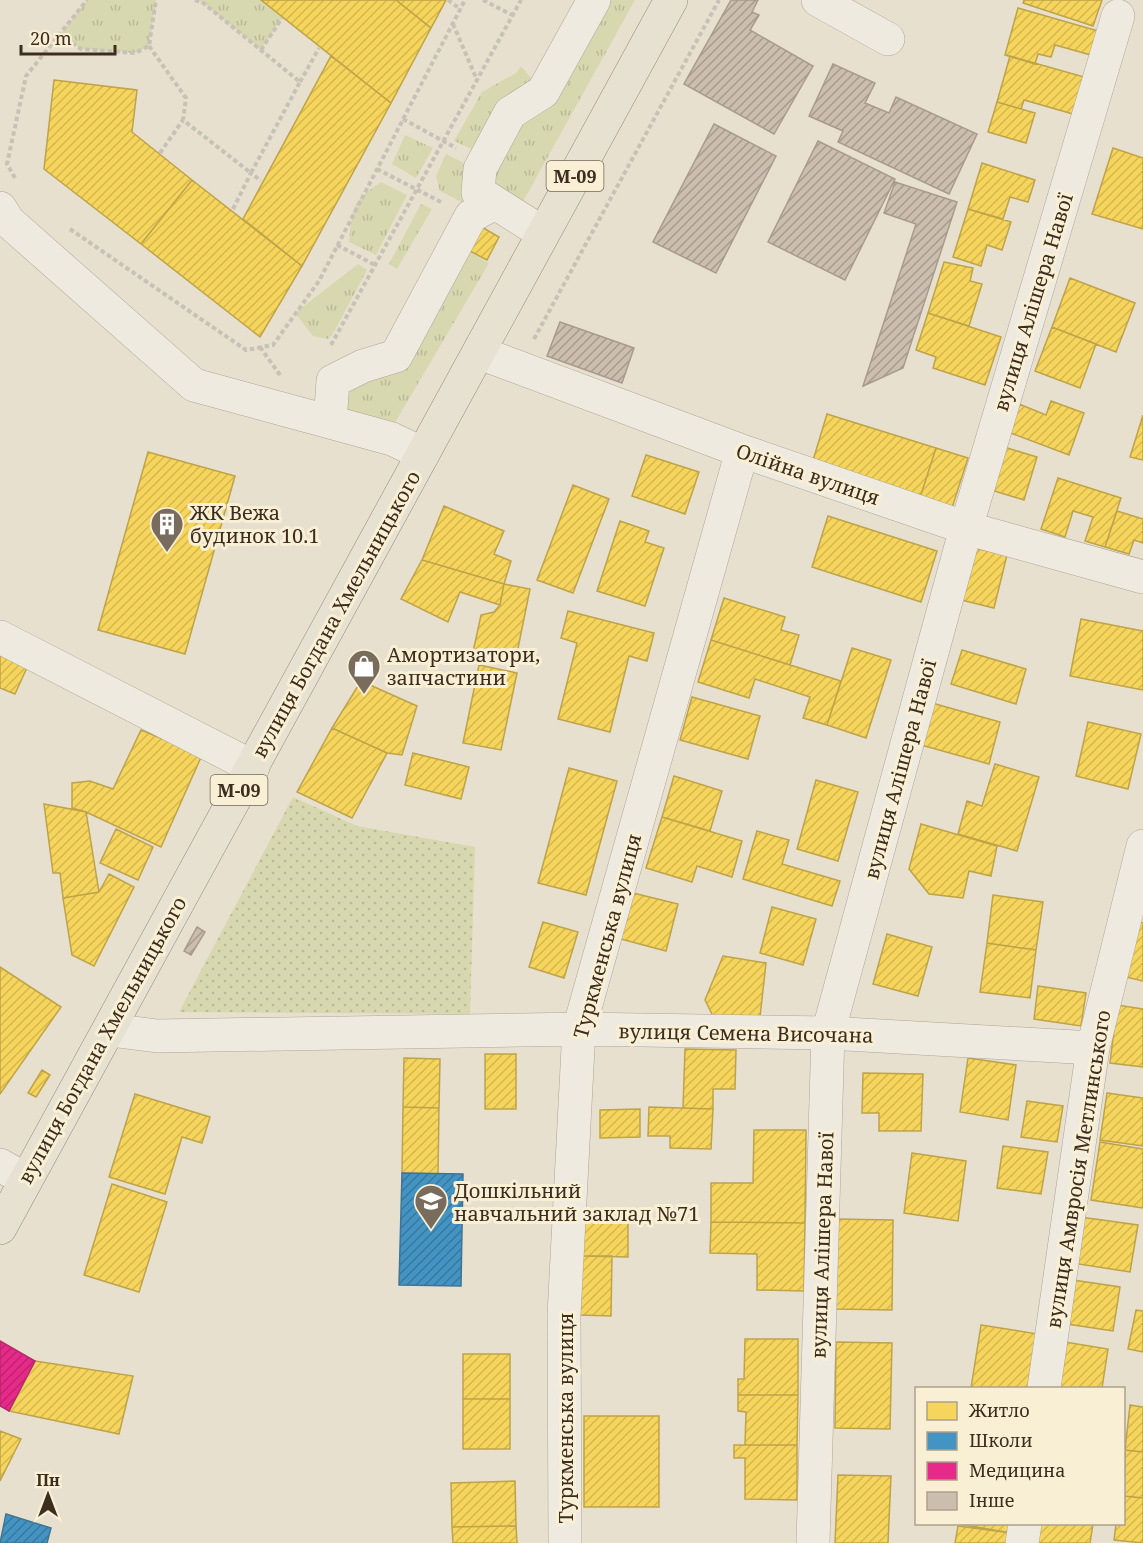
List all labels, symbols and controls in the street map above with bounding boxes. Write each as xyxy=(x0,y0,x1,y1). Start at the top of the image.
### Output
scale bar xyxy=(21,18,116,56)
text: 20 m xyxy=(30,26,72,50)
road number: М-09 xyxy=(546,161,604,191)
street label: вулиця Алішера Навої xyxy=(987,189,1079,414)
street label: Олійна вулиця xyxy=(733,437,883,511)
street label: вулиця Богдана Хмельницького xyxy=(246,466,426,762)
place label: ЖК Вежа будинок 10.1 xyxy=(189,499,319,549)
building icon: ЖК Вежа будинок 10.1 xyxy=(149,506,185,553)
place label: Амортизатори, запчастини xyxy=(387,641,540,691)
shop icon: Амортизатори, запчастини xyxy=(346,648,382,695)
street label: вулиця Алішера Навої xyxy=(858,656,942,882)
road number: М-09 xyxy=(210,775,268,805)
street label: Туркменська вулиця xyxy=(567,831,647,1041)
street label: вулиця Богдана Хмельницького xyxy=(12,892,192,1188)
street label: вулиця Амвросія Метлинського xyxy=(1039,1008,1117,1330)
street label: вулиця Семена Височана xyxy=(618,1017,874,1049)
street label: вулиця Алішера Навої xyxy=(805,1131,839,1359)
place label: Дошкільний навчальний заклад №71 xyxy=(454,1177,699,1227)
school or university icon: Дошкільний навчальний заклад №71 xyxy=(413,1183,449,1230)
street label: Туркменська вулиця xyxy=(552,1313,579,1523)
legend xyxy=(915,1387,1125,1525)
text: Житло xyxy=(968,1398,1030,1422)
text: Школи xyxy=(969,1428,1033,1452)
text: Медицина xyxy=(969,1458,1065,1482)
north arrow xyxy=(18,1465,78,1525)
text: Пн xyxy=(36,1469,60,1491)
text: Інше xyxy=(969,1488,1014,1512)

